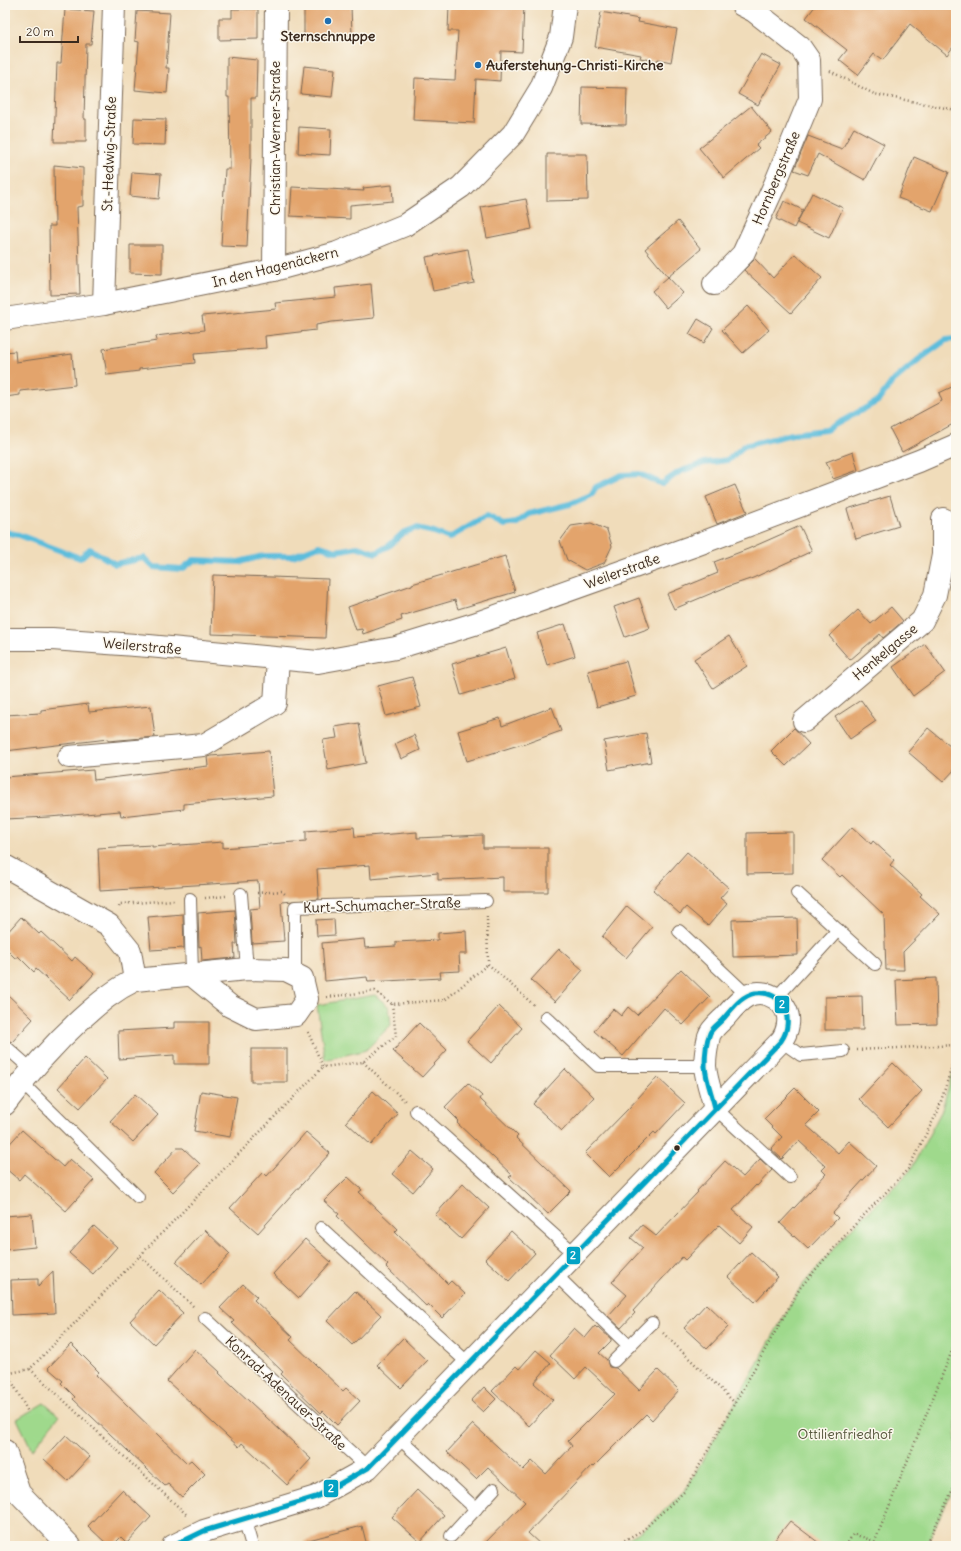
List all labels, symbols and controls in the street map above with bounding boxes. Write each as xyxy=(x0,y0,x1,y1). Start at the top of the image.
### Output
marker: Sternschnuppe xyxy=(323,16,333,26)
scale bar xyxy=(20,18,78,44)
text: 20 m xyxy=(26,24,54,39)
place label: Sternschnuppe xyxy=(281,27,376,45)
place label: Auferstehung-Christi-Kirche xyxy=(486,56,664,74)
marker: Auferstehung-Christi-Kirche xyxy=(473,60,483,70)
street label: Christian-Werner-Straße xyxy=(266,61,284,215)
street label: St.-Hedwig-Straße xyxy=(98,96,120,212)
street label: Hornbergstraße xyxy=(748,128,804,228)
street label: In den Hagenäckern xyxy=(210,243,340,291)
street label: Weilerstraße xyxy=(582,549,662,593)
street label: Henkelgasse xyxy=(849,620,921,684)
street label: Weilerstraße xyxy=(102,634,182,658)
street label: Kurt-Schumacher-Straße xyxy=(303,893,461,917)
line badge: 2 xyxy=(774,995,790,1014)
text: 2 xyxy=(779,997,785,1011)
unlabelled marker xyxy=(672,1143,682,1153)
line badge: 2 xyxy=(566,1246,581,1265)
text: 2 xyxy=(570,1248,576,1262)
street label: Konrad-Adenauer-Straße xyxy=(221,1332,351,1454)
park label: Ottilienfriedhof xyxy=(798,1425,893,1443)
line badge: 2 xyxy=(323,1479,339,1498)
text: 2 xyxy=(328,1481,334,1495)

